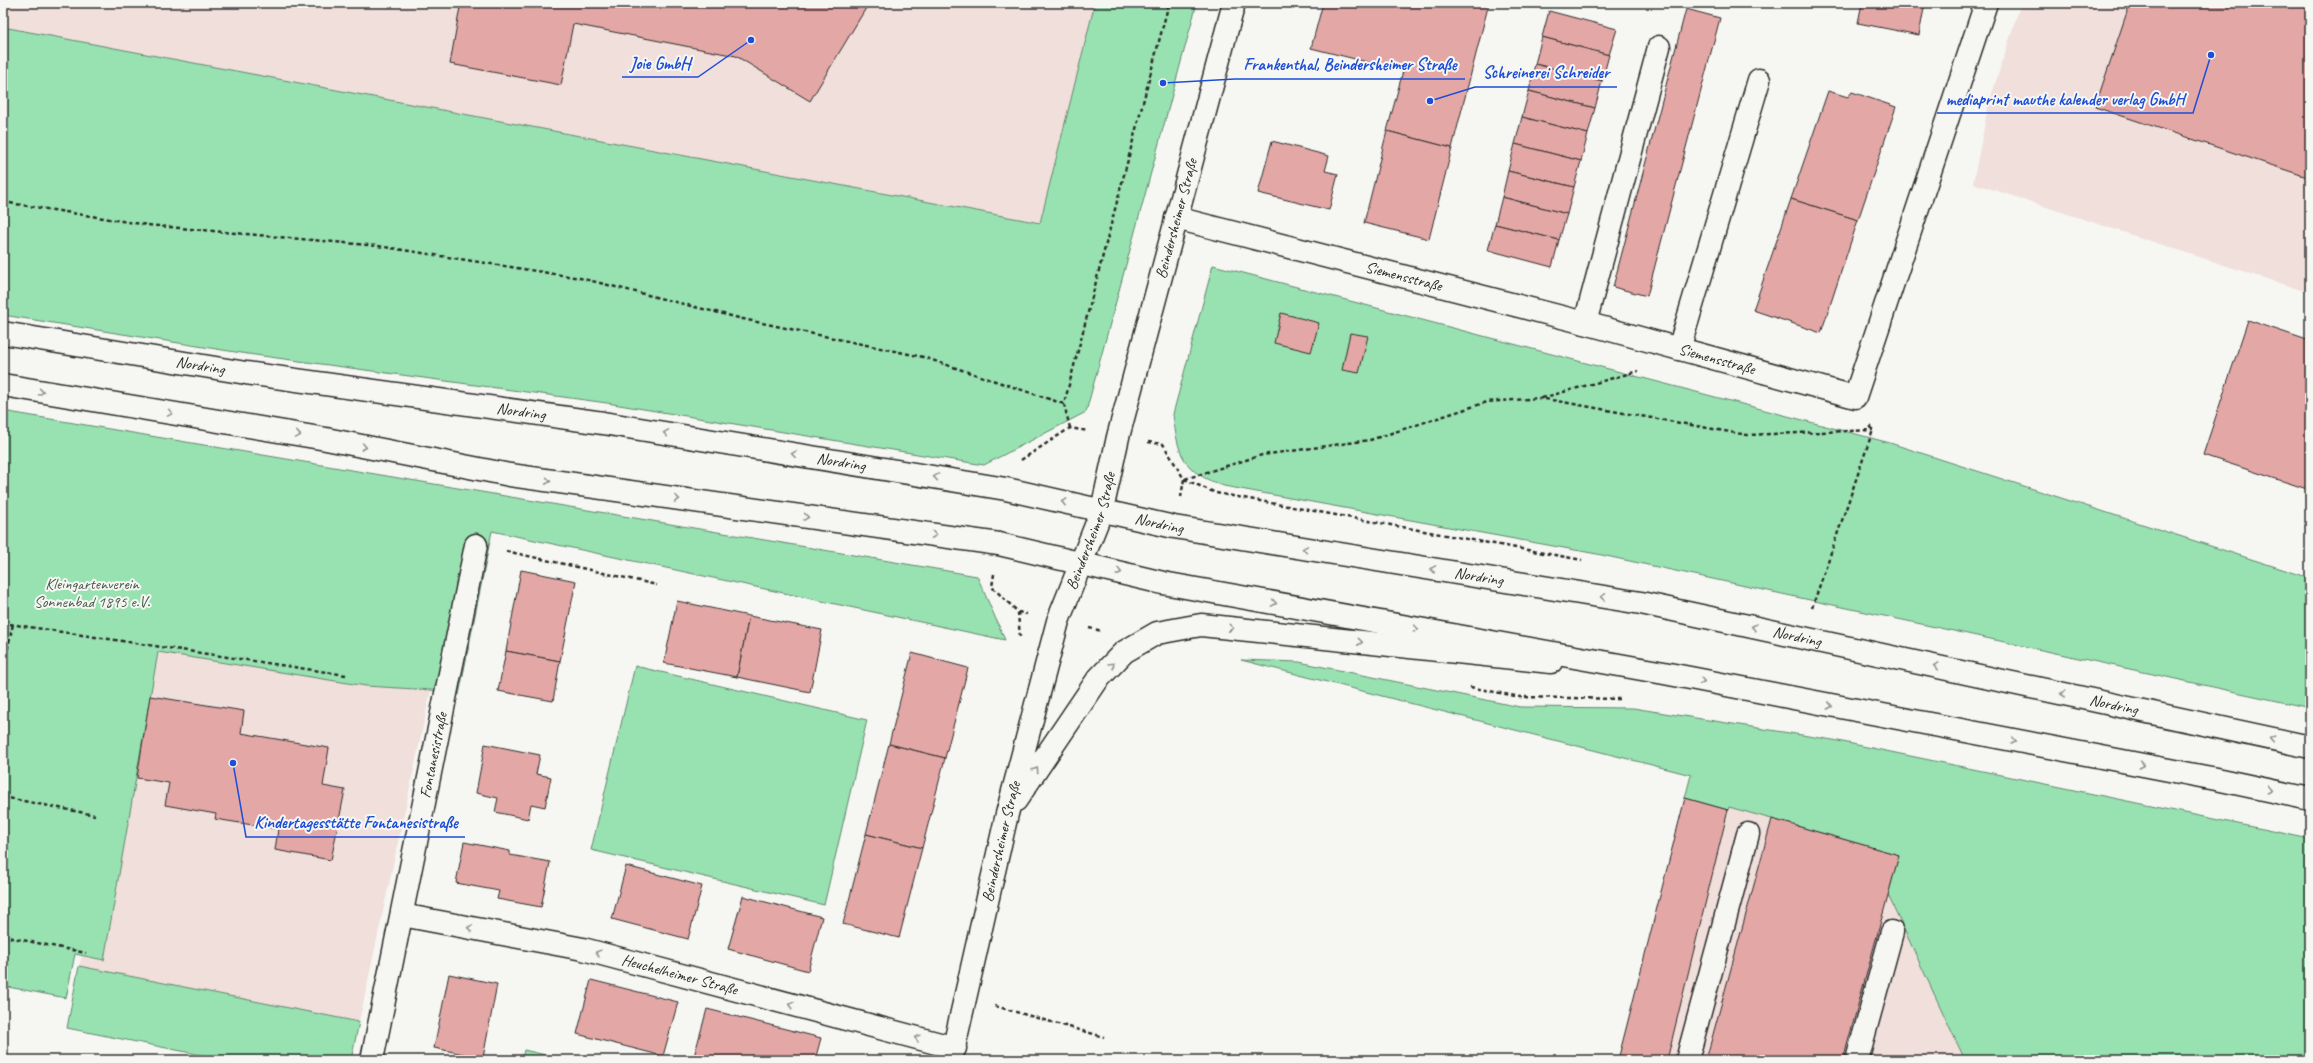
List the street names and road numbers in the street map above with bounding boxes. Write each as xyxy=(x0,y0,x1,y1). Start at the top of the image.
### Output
street label: Beindersheimer Straße xyxy=(1151,155,1202,281)
street label: Siemensstraße xyxy=(1363,257,1446,296)
street label: Siemensstraße xyxy=(1676,339,1759,380)
street label: Nordring xyxy=(175,352,227,380)
street label: Nordring xyxy=(495,398,548,425)
street label: Nordring xyxy=(815,448,868,476)
street label: Beindersheimer Straße xyxy=(1061,469,1120,593)
street label: Nordring xyxy=(1133,508,1186,539)
street label: Nordring xyxy=(1453,563,1506,591)
street label: Nordring xyxy=(1771,622,1824,652)
street label: Nordring xyxy=(2088,690,2141,720)
street label: Fontanesistraße xyxy=(415,709,452,800)
street label: Beindersheimer Straße xyxy=(977,778,1026,904)
street label: Heuchelheimer Straße xyxy=(619,950,741,1000)

